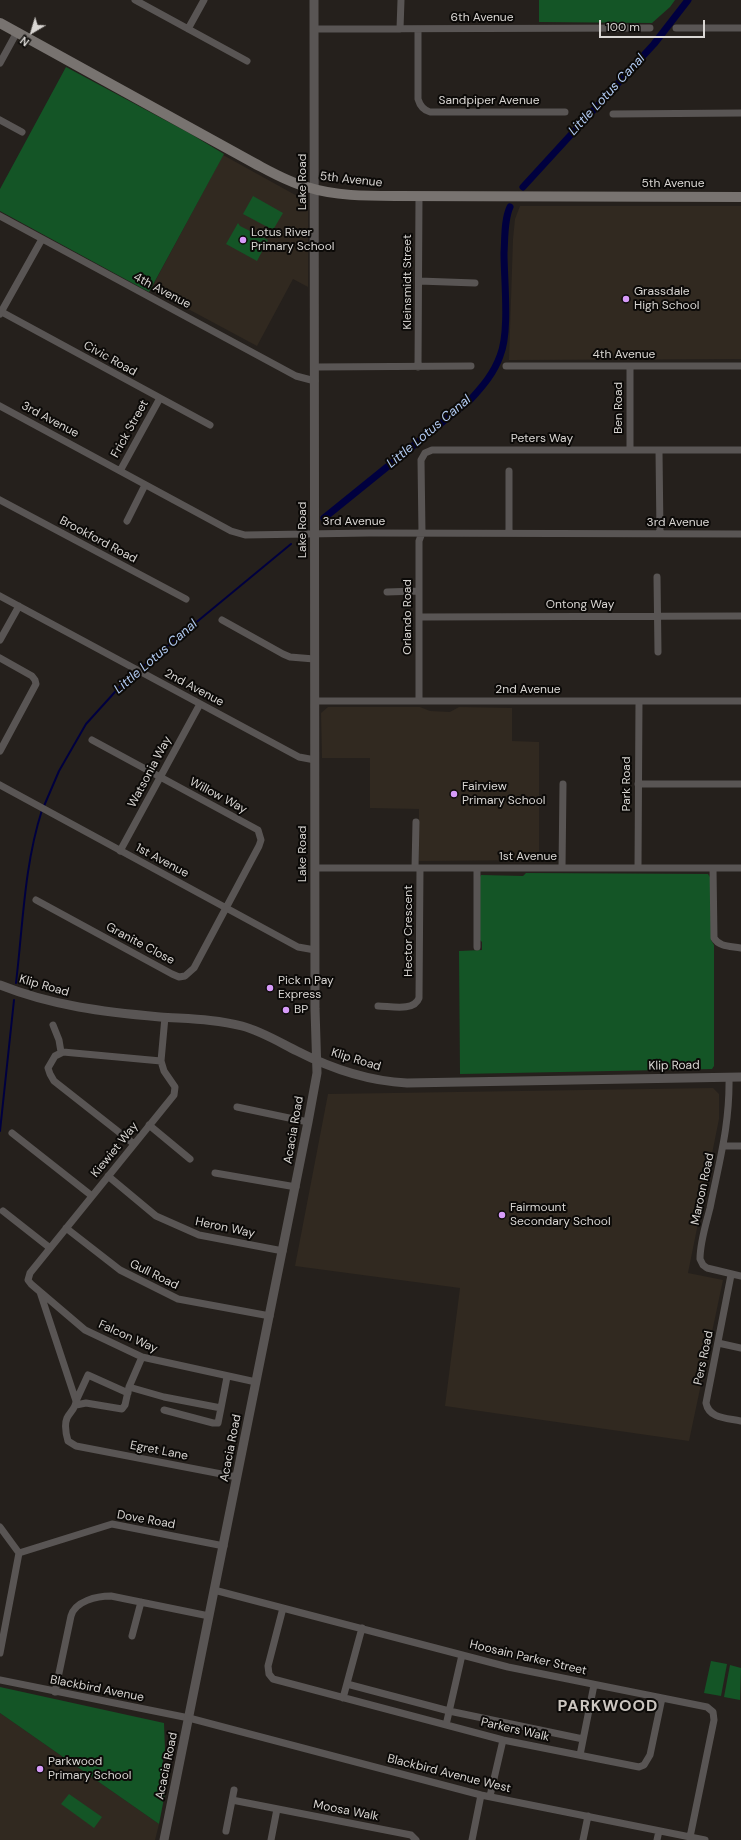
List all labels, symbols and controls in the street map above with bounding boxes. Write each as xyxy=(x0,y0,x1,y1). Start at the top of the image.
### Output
street label: 6th Avenue xyxy=(450,11,514,25)
north arrow xyxy=(12,12,52,52)
scale bar xyxy=(601,12,707,38)
text: 100 m xyxy=(606,19,640,35)
text: N xyxy=(17,33,32,49)
water label: Little Lotus Canal xyxy=(565,51,649,139)
street label: Sandpiper Avenue xyxy=(438,94,540,108)
street label: Lake Road xyxy=(296,154,310,210)
street label: 5th Avenue xyxy=(319,170,383,190)
street label: 5th Avenue xyxy=(642,177,704,191)
place label: Lotus River Primary School xyxy=(251,226,334,254)
street label: Kleinsmidt Street xyxy=(401,234,415,330)
marker: Lotus River Primary School xyxy=(238,235,248,245)
street label: 4th Avenue xyxy=(131,270,193,312)
place label: Grassdale High School xyxy=(634,285,699,313)
marker: Grassdale High School xyxy=(621,294,631,304)
street label: Civic Road xyxy=(81,338,139,380)
street label: 4th Avenue xyxy=(593,348,655,362)
street label: Ben Road xyxy=(612,382,626,434)
water label: Little Lotus Canal xyxy=(384,392,474,472)
street label: Frick Street xyxy=(108,398,152,460)
street label: 3rd Avenue xyxy=(19,399,81,441)
street label: Peters Way xyxy=(511,432,573,446)
street label: Lake Road xyxy=(296,502,310,558)
street label: Brookford Road xyxy=(57,514,139,566)
street label: 3rd Avenue xyxy=(323,515,385,529)
street label: 3rd Avenue xyxy=(647,516,709,530)
street label: Orlando Road xyxy=(401,579,415,655)
street label: Ontong Way xyxy=(546,598,614,612)
water label: Little Lotus Canal xyxy=(111,617,201,697)
street label: 2nd Avenue xyxy=(162,666,226,710)
street label: 2nd Avenue xyxy=(495,683,561,697)
street label: Watsonia Way xyxy=(125,734,175,810)
street label: Park Road xyxy=(620,757,634,811)
street label: Willow Way xyxy=(187,775,249,817)
place label: Fairview Primary School xyxy=(462,780,545,808)
marker: Fairview Primary School xyxy=(449,789,459,799)
street label: Lake Road xyxy=(296,826,310,882)
street label: 1st Avenue xyxy=(133,841,191,881)
street label: 1st Avenue xyxy=(499,850,557,864)
street label: Hector Crescent xyxy=(402,885,416,977)
street label: Granite Close xyxy=(103,920,177,968)
street label: Klip Road xyxy=(17,972,71,1000)
place label: Pick n Pay Express xyxy=(278,974,334,1002)
marker: Pick n Pay Express xyxy=(265,983,275,993)
place label: BP xyxy=(294,1003,308,1017)
marker: BP xyxy=(281,1005,291,1015)
street label: Klip Road xyxy=(329,1046,383,1074)
street label: Klip Road xyxy=(648,1058,700,1074)
street label: Acacia Road xyxy=(281,1095,307,1165)
street label: Kiewiet Way xyxy=(88,1119,142,1181)
street label: Maroon Road xyxy=(688,1152,718,1226)
place label: Fairmount Secondary School xyxy=(510,1201,611,1229)
marker: Fairmount Secondary School xyxy=(497,1210,507,1220)
street label: Heron Way xyxy=(194,1215,256,1241)
street label: Gull Road xyxy=(127,1257,181,1293)
street label: Falcon Way xyxy=(96,1318,160,1356)
street label: Pers Road xyxy=(691,1330,717,1386)
street label: Acacia Road xyxy=(217,1413,245,1483)
street label: Egret Lane xyxy=(129,1438,189,1464)
street label: Dove Road xyxy=(116,1508,176,1532)
street label: Hoosain Parker Street xyxy=(468,1638,588,1678)
street label: Blackbird Avenue xyxy=(49,1673,145,1705)
district label: PARKWOOD xyxy=(558,1697,658,1717)
street label: Parkers Walk xyxy=(479,1715,551,1745)
street label: Acacia Road xyxy=(153,1731,181,1801)
street label: Blackbird Avenue West xyxy=(386,1752,512,1796)
place label: Parkwood Primary School xyxy=(48,1755,131,1783)
marker: Parkwood Primary School xyxy=(35,1764,45,1774)
street label: Moosa Walk xyxy=(312,1798,380,1824)

